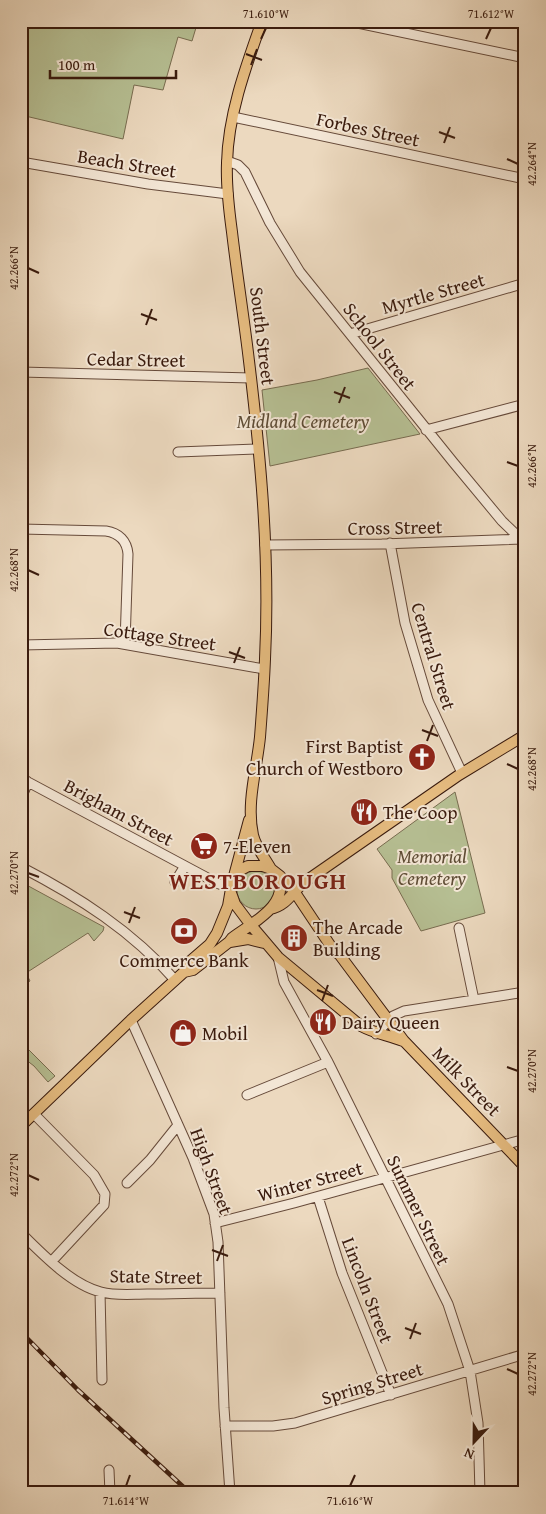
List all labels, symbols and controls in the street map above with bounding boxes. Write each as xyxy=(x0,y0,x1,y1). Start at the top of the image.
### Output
text: 71.610°W xyxy=(243,5,290,22)
text: 71.612°W xyxy=(468,5,515,22)
scale bar xyxy=(50,48,176,80)
text: 100 m xyxy=(58,54,96,75)
street label: Forbes Street xyxy=(314,104,422,154)
street label: Beach Street xyxy=(76,141,179,185)
text: 42.264°N xyxy=(523,142,540,186)
text: 42.266°N xyxy=(5,246,22,290)
street label: Myrtle Street xyxy=(378,265,488,321)
street label: South Street xyxy=(243,285,283,387)
street label: School Street xyxy=(337,296,424,396)
street label: Cedar Street xyxy=(87,344,186,374)
park label: Midland Cemetery xyxy=(237,407,369,435)
text: 42.266°N xyxy=(523,444,540,488)
street label: Cross Street xyxy=(347,512,443,542)
text: 42.268°N xyxy=(5,548,22,592)
street label: Central Street xyxy=(404,599,464,713)
street label: Cottage Street xyxy=(102,614,218,658)
place label: First Baptist Church of Westboro xyxy=(246,732,403,782)
church icon: First Baptist Church of Westboro xyxy=(407,742,437,772)
text: 42.268°N xyxy=(523,747,540,791)
street label: Brigham Street xyxy=(59,771,179,853)
restaurant icon: The Coop xyxy=(349,797,379,827)
place label: The Coop xyxy=(383,798,457,826)
supermarket icon: 7-Eleven xyxy=(189,831,219,861)
place label: 7-Eleven xyxy=(223,832,291,860)
park label: Memorial Cemetery xyxy=(397,842,467,892)
text: 42.270°N xyxy=(5,851,22,895)
district label: WESTBOROUGH xyxy=(169,863,347,898)
place label: The Arcade Building xyxy=(313,913,403,963)
bank icon: Commerce Bank xyxy=(169,916,199,946)
building icon: The Arcade Building xyxy=(279,923,309,953)
place label: Commerce Bank xyxy=(119,946,249,974)
restaurant icon: Dairy Queen xyxy=(308,1007,338,1037)
place label: Dairy Queen xyxy=(342,1008,440,1036)
shop icon: Mobil xyxy=(168,1018,198,1048)
place label: Mobil xyxy=(202,1019,248,1047)
street label: Milk Street xyxy=(426,1040,508,1123)
text: 42.270°N xyxy=(523,1049,540,1093)
street label: High Street xyxy=(183,1124,241,1218)
street label: Summer Street xyxy=(380,1150,458,1270)
text: 42.272°N xyxy=(5,1153,22,1197)
street label: Winter Street xyxy=(254,1153,366,1208)
street label: Lincoln Street xyxy=(335,1233,401,1347)
street label: State Street xyxy=(109,1261,203,1291)
text: 42.272°N xyxy=(523,1352,540,1396)
street label: Spring Street xyxy=(318,1354,427,1412)
north arrow xyxy=(448,1416,498,1466)
text: N xyxy=(460,1443,477,1465)
text: 71.614°W xyxy=(103,1492,150,1509)
text: 71.616°W xyxy=(327,1492,374,1509)

